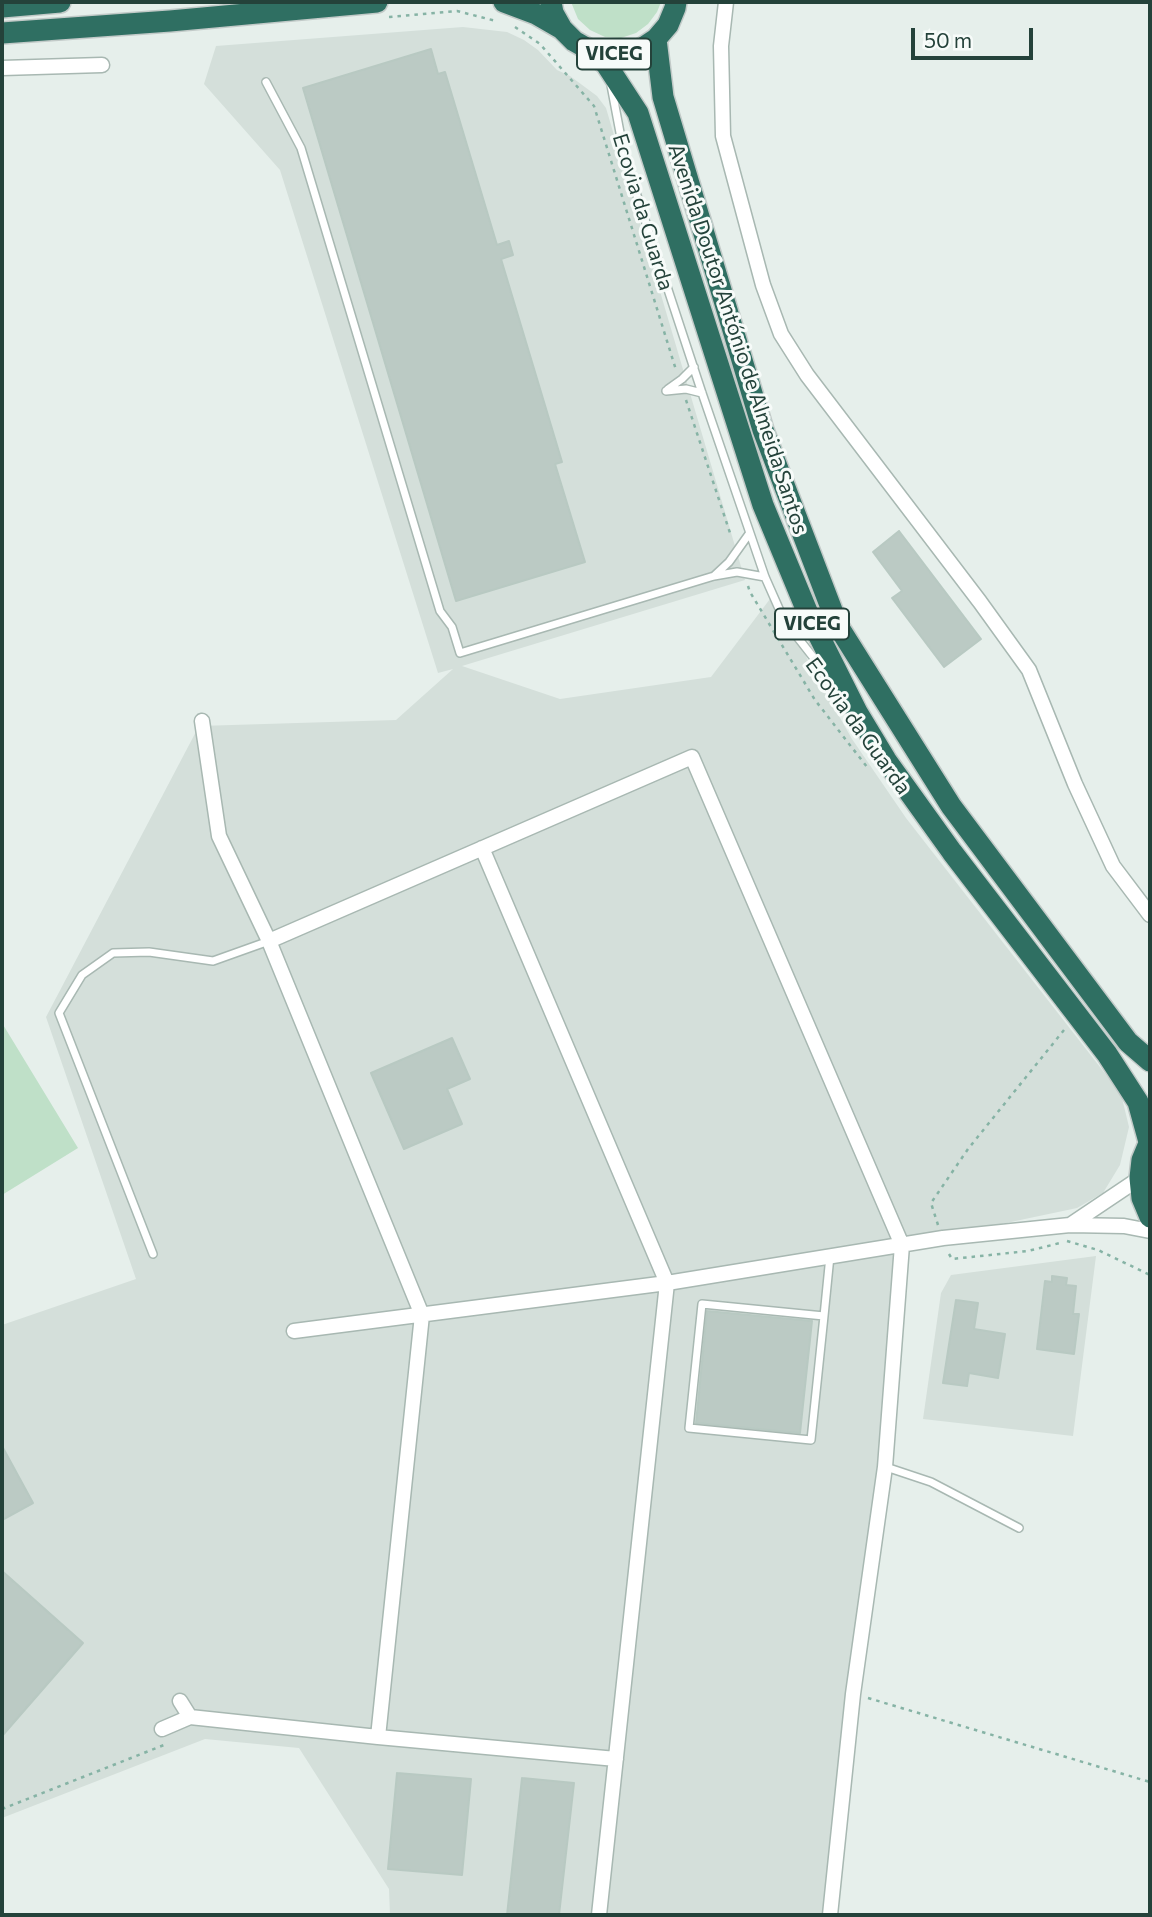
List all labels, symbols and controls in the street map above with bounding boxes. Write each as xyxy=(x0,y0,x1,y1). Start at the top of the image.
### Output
scale bar xyxy=(914,14,1036,58)
text: 50 m xyxy=(924,27,972,52)
road number: VICEG xyxy=(577,38,651,70)
street label: Ecovia da Guarda xyxy=(607,131,679,293)
street label: Avenida Doutor António de Almeida Santos xyxy=(663,141,813,537)
road number: VICEG xyxy=(775,608,849,639)
street label: Ecovia da Guarda xyxy=(800,653,916,799)

